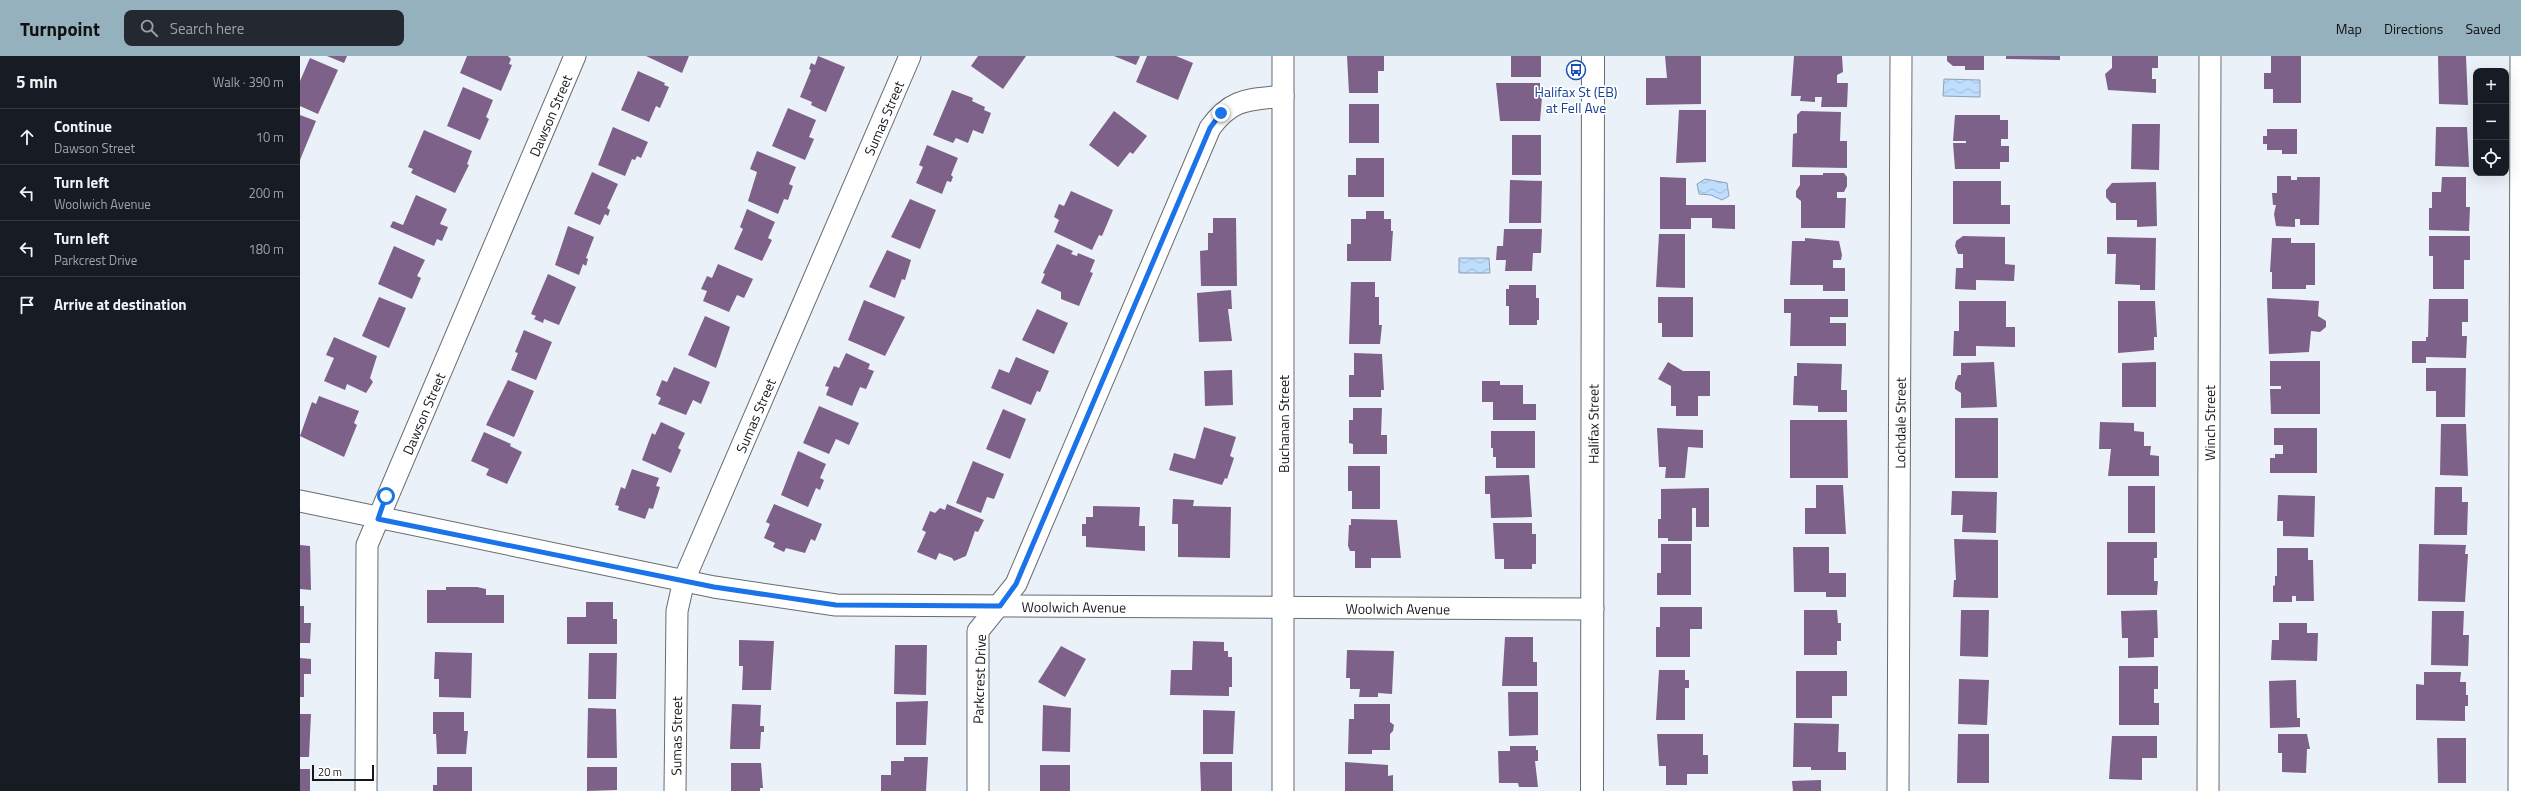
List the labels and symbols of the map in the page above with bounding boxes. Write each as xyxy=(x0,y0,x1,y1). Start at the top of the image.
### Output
bus stop icon: Halifax St (EB) at Fell Ave xyxy=(1565,59,1587,81)
street label: Dawson Street xyxy=(523,71,577,160)
street label: Sumas Street xyxy=(858,77,909,159)
place label: Halifax St (EB) at Fell Ave xyxy=(1534,81,1618,118)
route end xyxy=(1212,104,1230,122)
street label: Dawson Street xyxy=(396,369,450,458)
street label: Sumas Street xyxy=(730,375,780,456)
street label: Buchanan Street xyxy=(1273,375,1294,473)
street label: Lochdale Street xyxy=(1889,377,1910,469)
street label: Halifax Street xyxy=(1582,384,1603,464)
street label: Winch Street xyxy=(2198,385,2220,461)
route start xyxy=(377,487,395,505)
street label: Woolwich Avenue xyxy=(1022,595,1126,617)
street label: Woolwich Avenue xyxy=(1346,597,1450,619)
street label: Parkcrest Drive xyxy=(967,634,991,724)
street label: Sumas Street xyxy=(665,696,687,776)
scale bar xyxy=(312,763,374,782)

